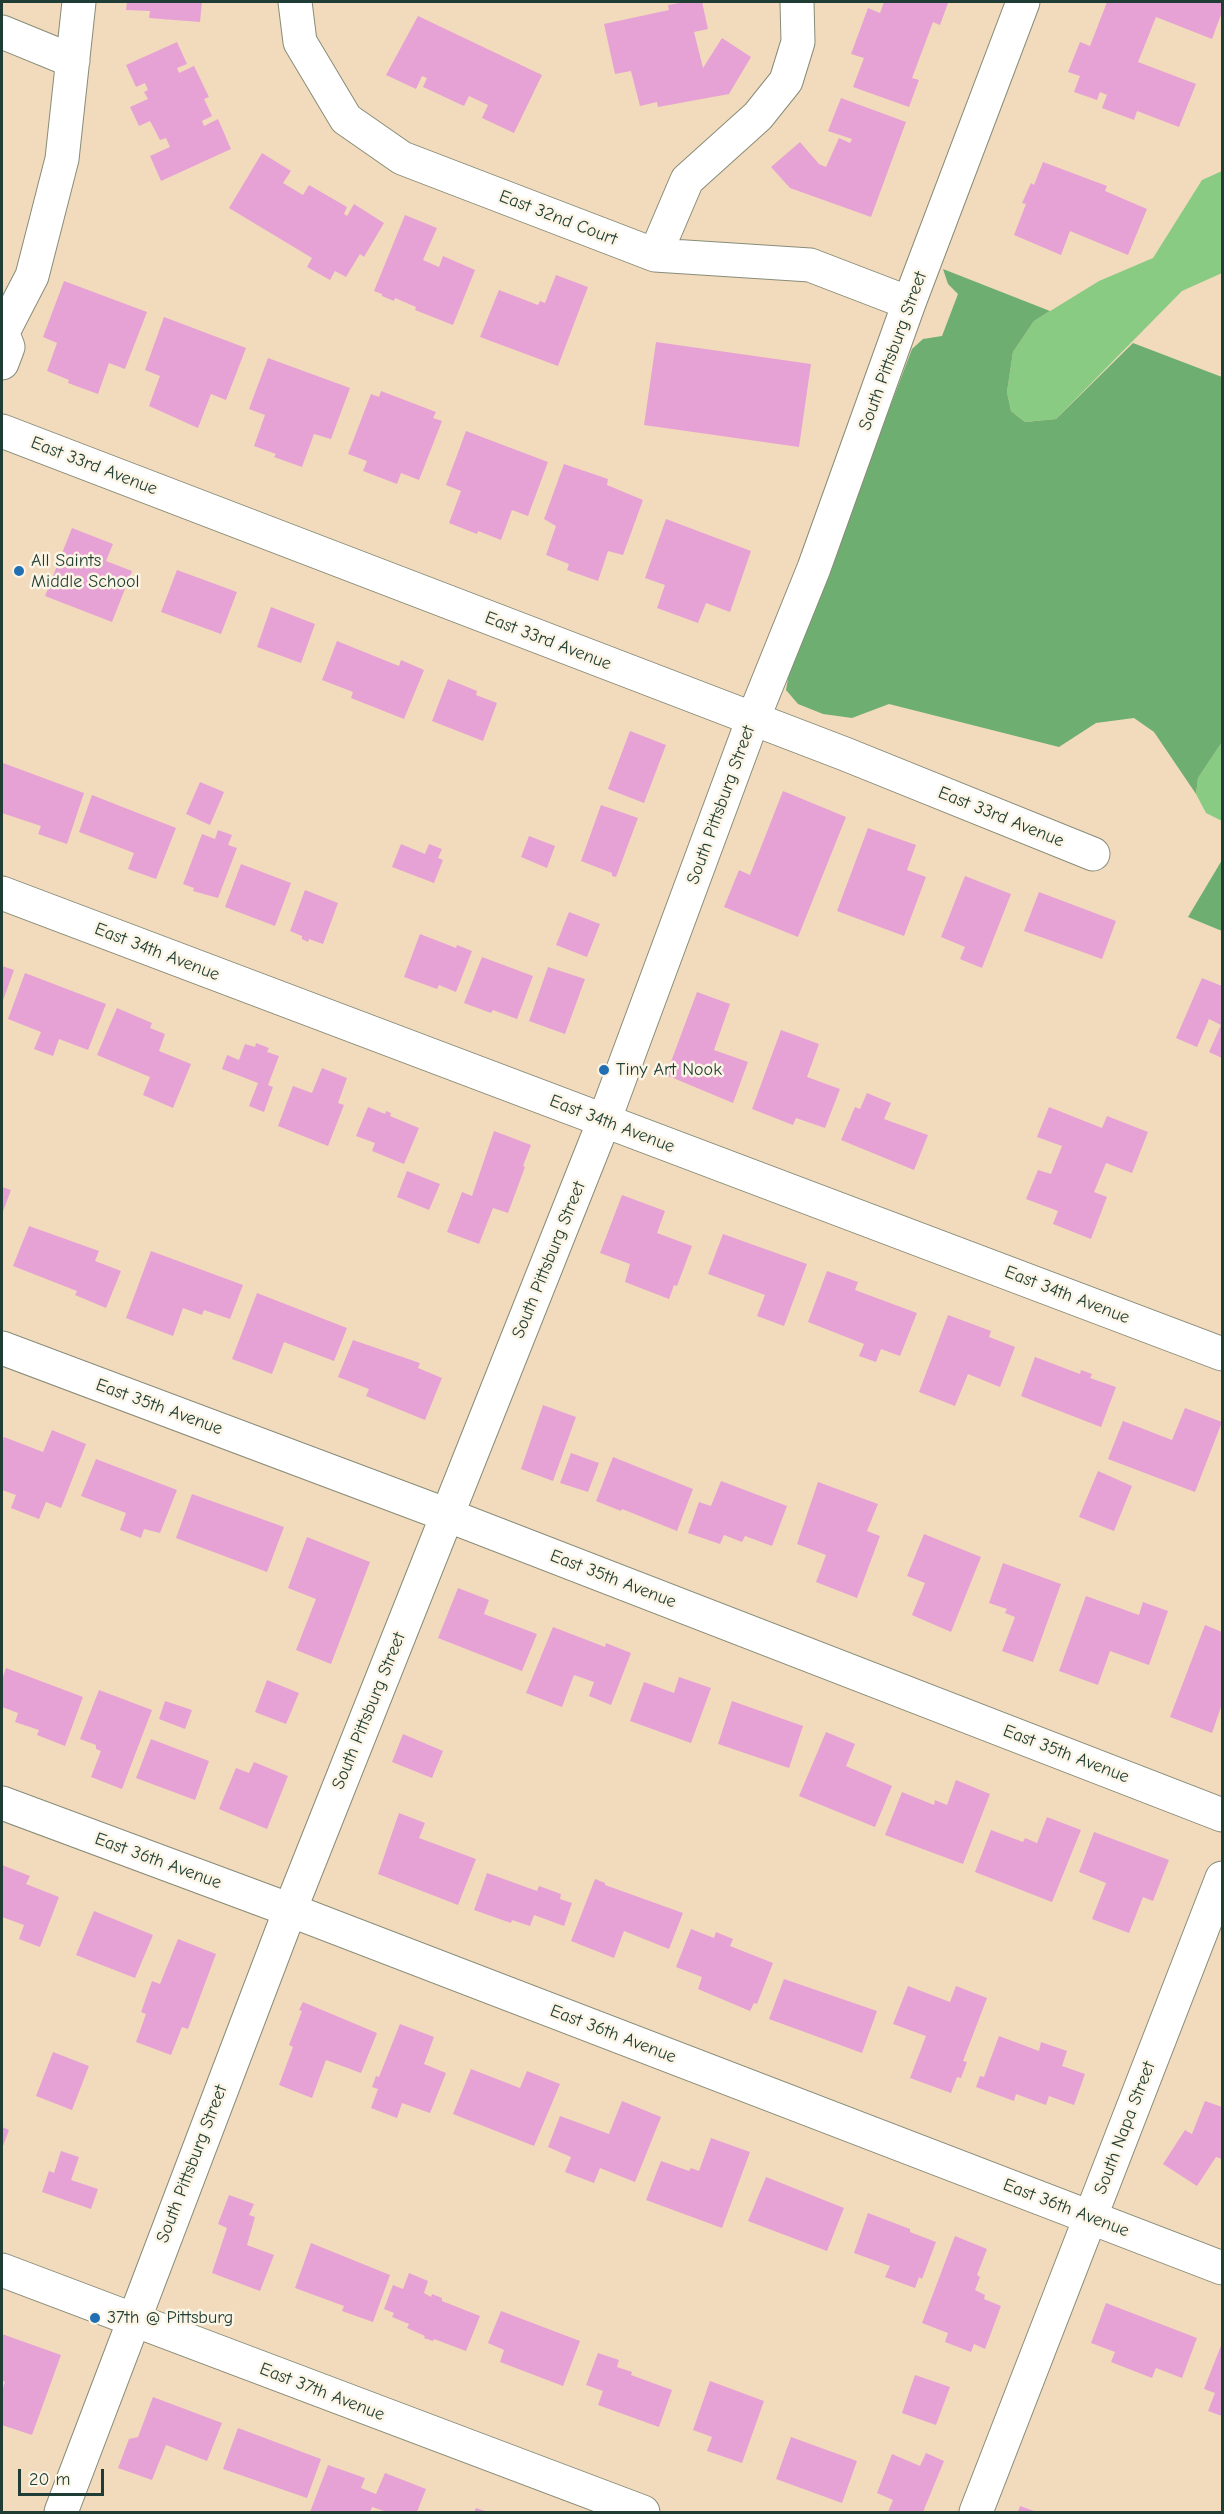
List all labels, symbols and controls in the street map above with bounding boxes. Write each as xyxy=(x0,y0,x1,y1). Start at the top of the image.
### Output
street label: East 32nd Court xyxy=(496,186,620,250)
street label: South Pittsburg Street xyxy=(854,269,932,433)
street label: East 33rd Avenue xyxy=(28,432,160,500)
place label: All Saints Middle School xyxy=(31,550,139,592)
marker: All Saints Middle School xyxy=(12,564,26,578)
street label: East 33rd Avenue xyxy=(482,607,614,675)
street label: South Pittsburg Street xyxy=(682,723,760,887)
street label: East 33rd Avenue xyxy=(935,782,1067,852)
street label: East 34th Avenue xyxy=(91,918,223,986)
place label: Tiny Art Nook xyxy=(616,1059,722,1081)
marker: Tiny Art Nook xyxy=(597,1063,611,1077)
street label: East 34th Avenue xyxy=(546,1090,678,1158)
street label: South Pittsburg Street xyxy=(508,1178,590,1342)
street label: East 34th Avenue xyxy=(1001,1261,1133,1329)
street label: East 35th Avenue xyxy=(93,1374,225,1440)
street label: East 35th Avenue xyxy=(547,1545,679,1613)
street label: South Pittsburg Street xyxy=(328,1629,410,1793)
street label: East 35th Avenue xyxy=(1000,1720,1132,1788)
street label: East 36th Avenue xyxy=(92,1828,224,1894)
street label: East 36th Avenue xyxy=(547,2000,679,2068)
street label: South Napa Street xyxy=(1090,2059,1160,2197)
street label: South Pittsburg Street xyxy=(152,2082,232,2246)
street label: East 36th Avenue xyxy=(1000,2174,1132,2242)
place label: 37th @ Pittsburg xyxy=(107,2307,233,2329)
marker: 37th @ Pittsburg xyxy=(88,2311,102,2325)
street label: East 37th Avenue xyxy=(256,2358,388,2426)
scale bar xyxy=(21,2457,106,2495)
text: 20 m xyxy=(29,2469,70,2490)

